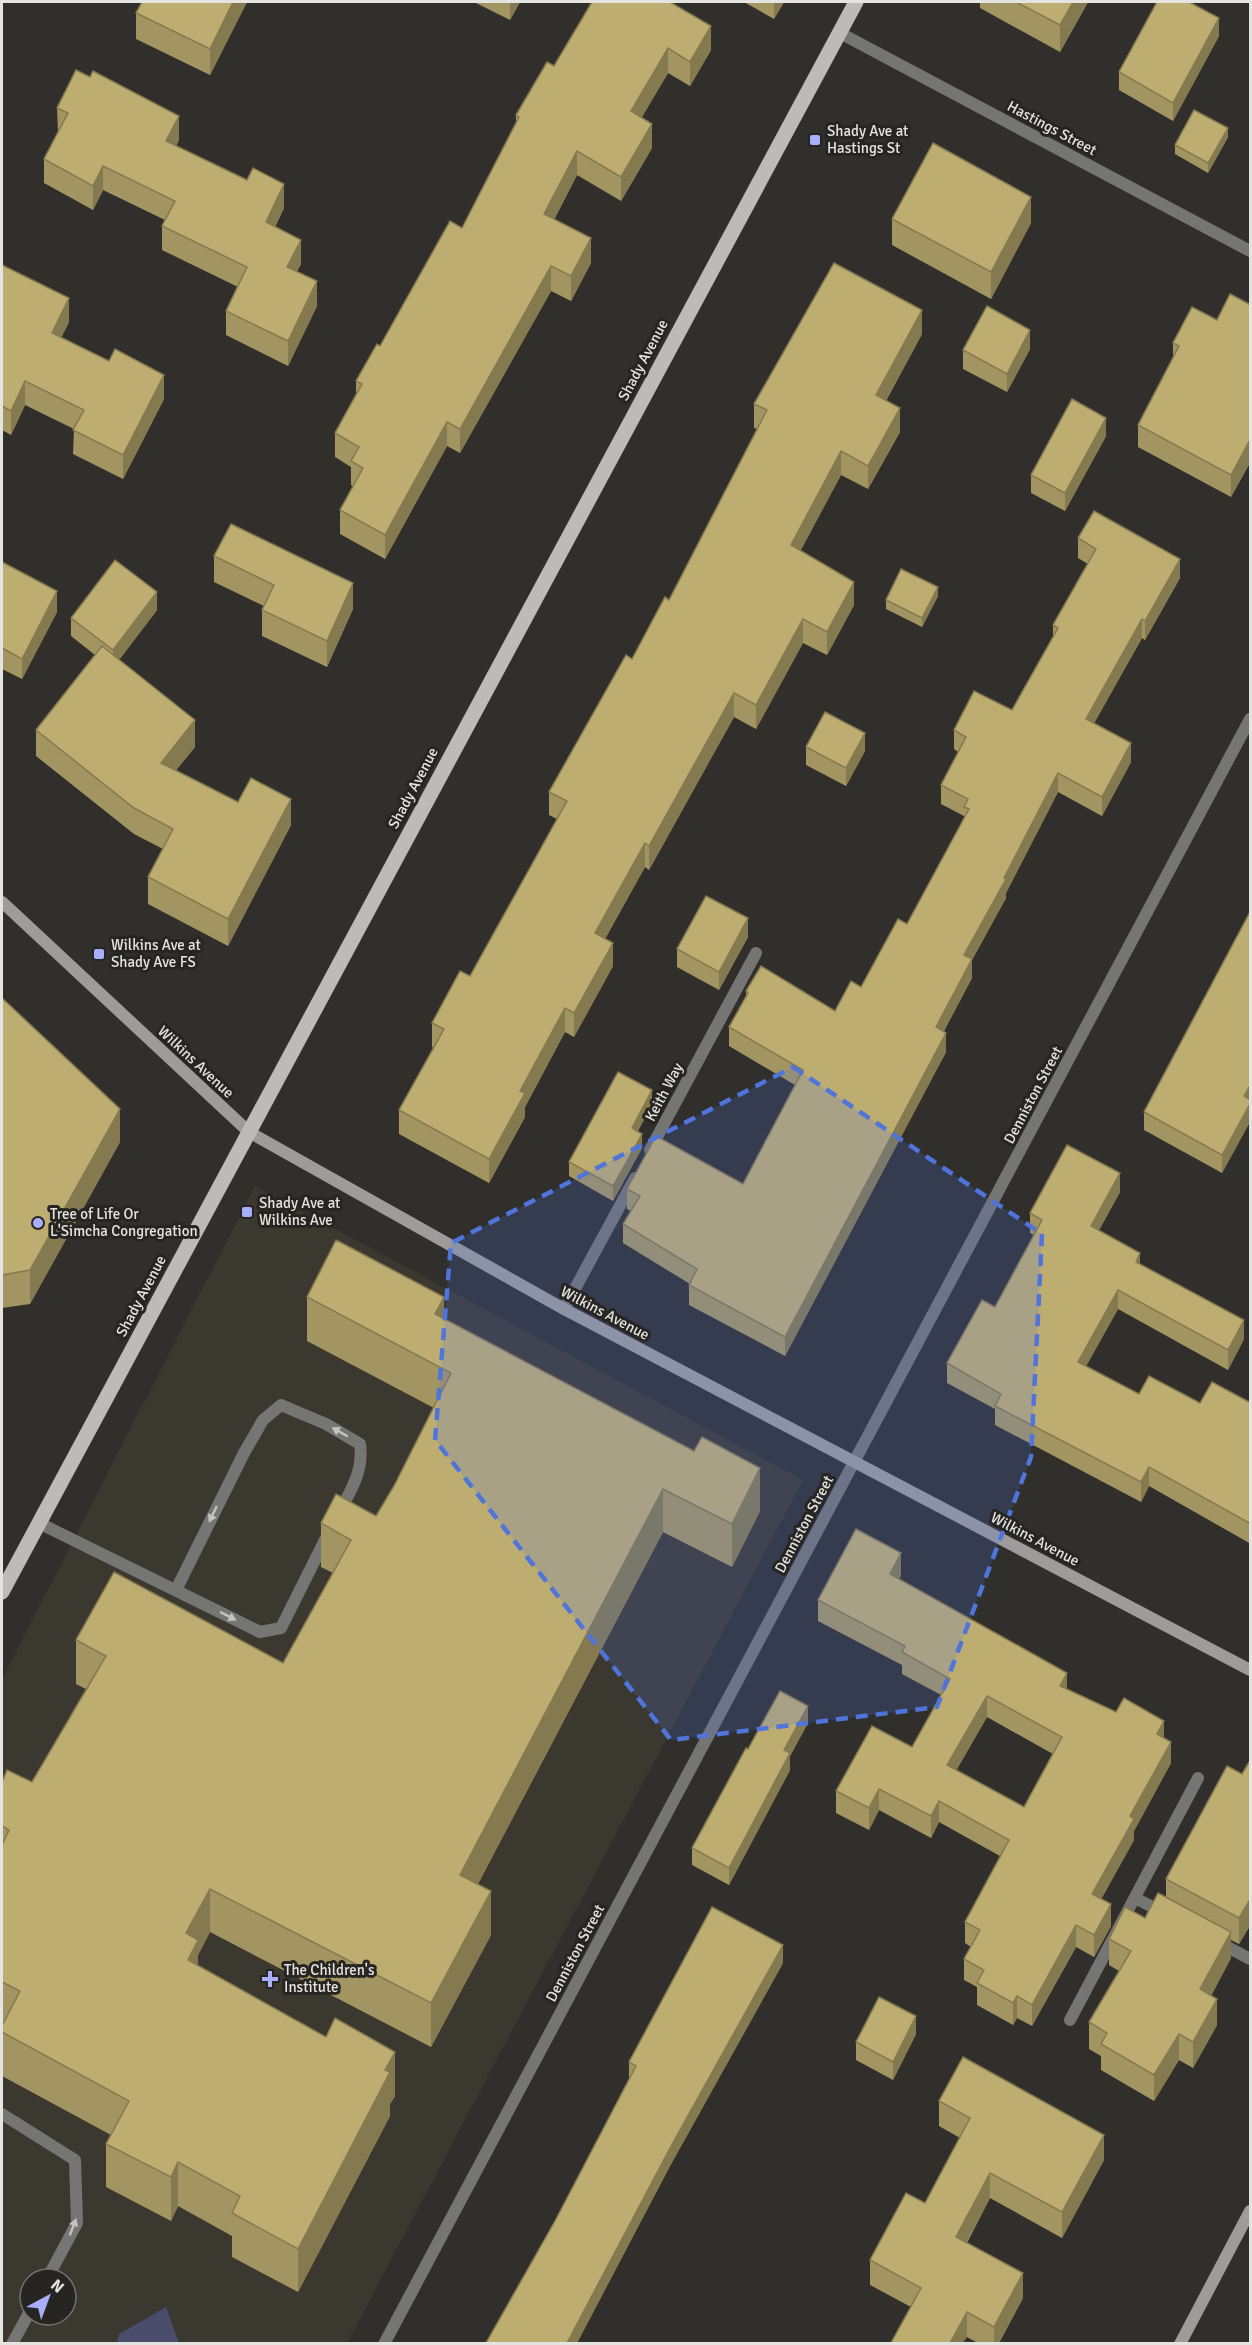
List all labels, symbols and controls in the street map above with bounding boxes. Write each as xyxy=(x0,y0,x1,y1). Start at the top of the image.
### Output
street label: Hastings Street xyxy=(1004,97,1100,159)
place label: Shady Ave at Hastings St xyxy=(827,122,908,157)
marker: Shady Ave at Hastings St xyxy=(808,133,822,147)
street label: Shady Avenue xyxy=(614,316,672,404)
street label: Shady Avenue xyxy=(384,744,442,832)
place label: Wilkins Ave at Shady Ave FS xyxy=(111,936,201,971)
marker: Wilkins Ave at Shady Ave FS xyxy=(92,947,106,961)
street label: Wilkins Avenue xyxy=(154,1022,238,1102)
street label: Denniston Street xyxy=(1000,1043,1066,1147)
street label: Keith Way xyxy=(641,1060,687,1124)
place label: Shady Ave at Wilkins Ave xyxy=(259,1194,340,1229)
place label: Tree of Life Or L'Simcha Congregation xyxy=(50,1205,198,1240)
marker: Shady Ave at Wilkins Ave xyxy=(240,1205,254,1219)
marker: Tree of Life Or L'Simcha Congregation xyxy=(31,1216,45,1230)
street label: Shady Avenue xyxy=(112,1252,170,1340)
street label: Wilkins Avenue xyxy=(558,1282,652,1344)
one-way arrow xyxy=(332,1427,348,1438)
street label: Denniston Street xyxy=(771,1472,837,1576)
one-way arrow xyxy=(208,1506,218,1523)
street label: Wilkins Avenue xyxy=(988,1508,1082,1570)
one-way arrow xyxy=(219,1611,236,1621)
street label: Denniston Street xyxy=(542,1901,608,2005)
place label: The Children's Institute xyxy=(284,1961,375,1996)
marker: The Children's Institute xyxy=(261,1970,279,1988)
one-way arrow xyxy=(69,2218,79,2236)
north arrow xyxy=(18,2267,78,2327)
text: N xyxy=(46,2275,68,2298)

